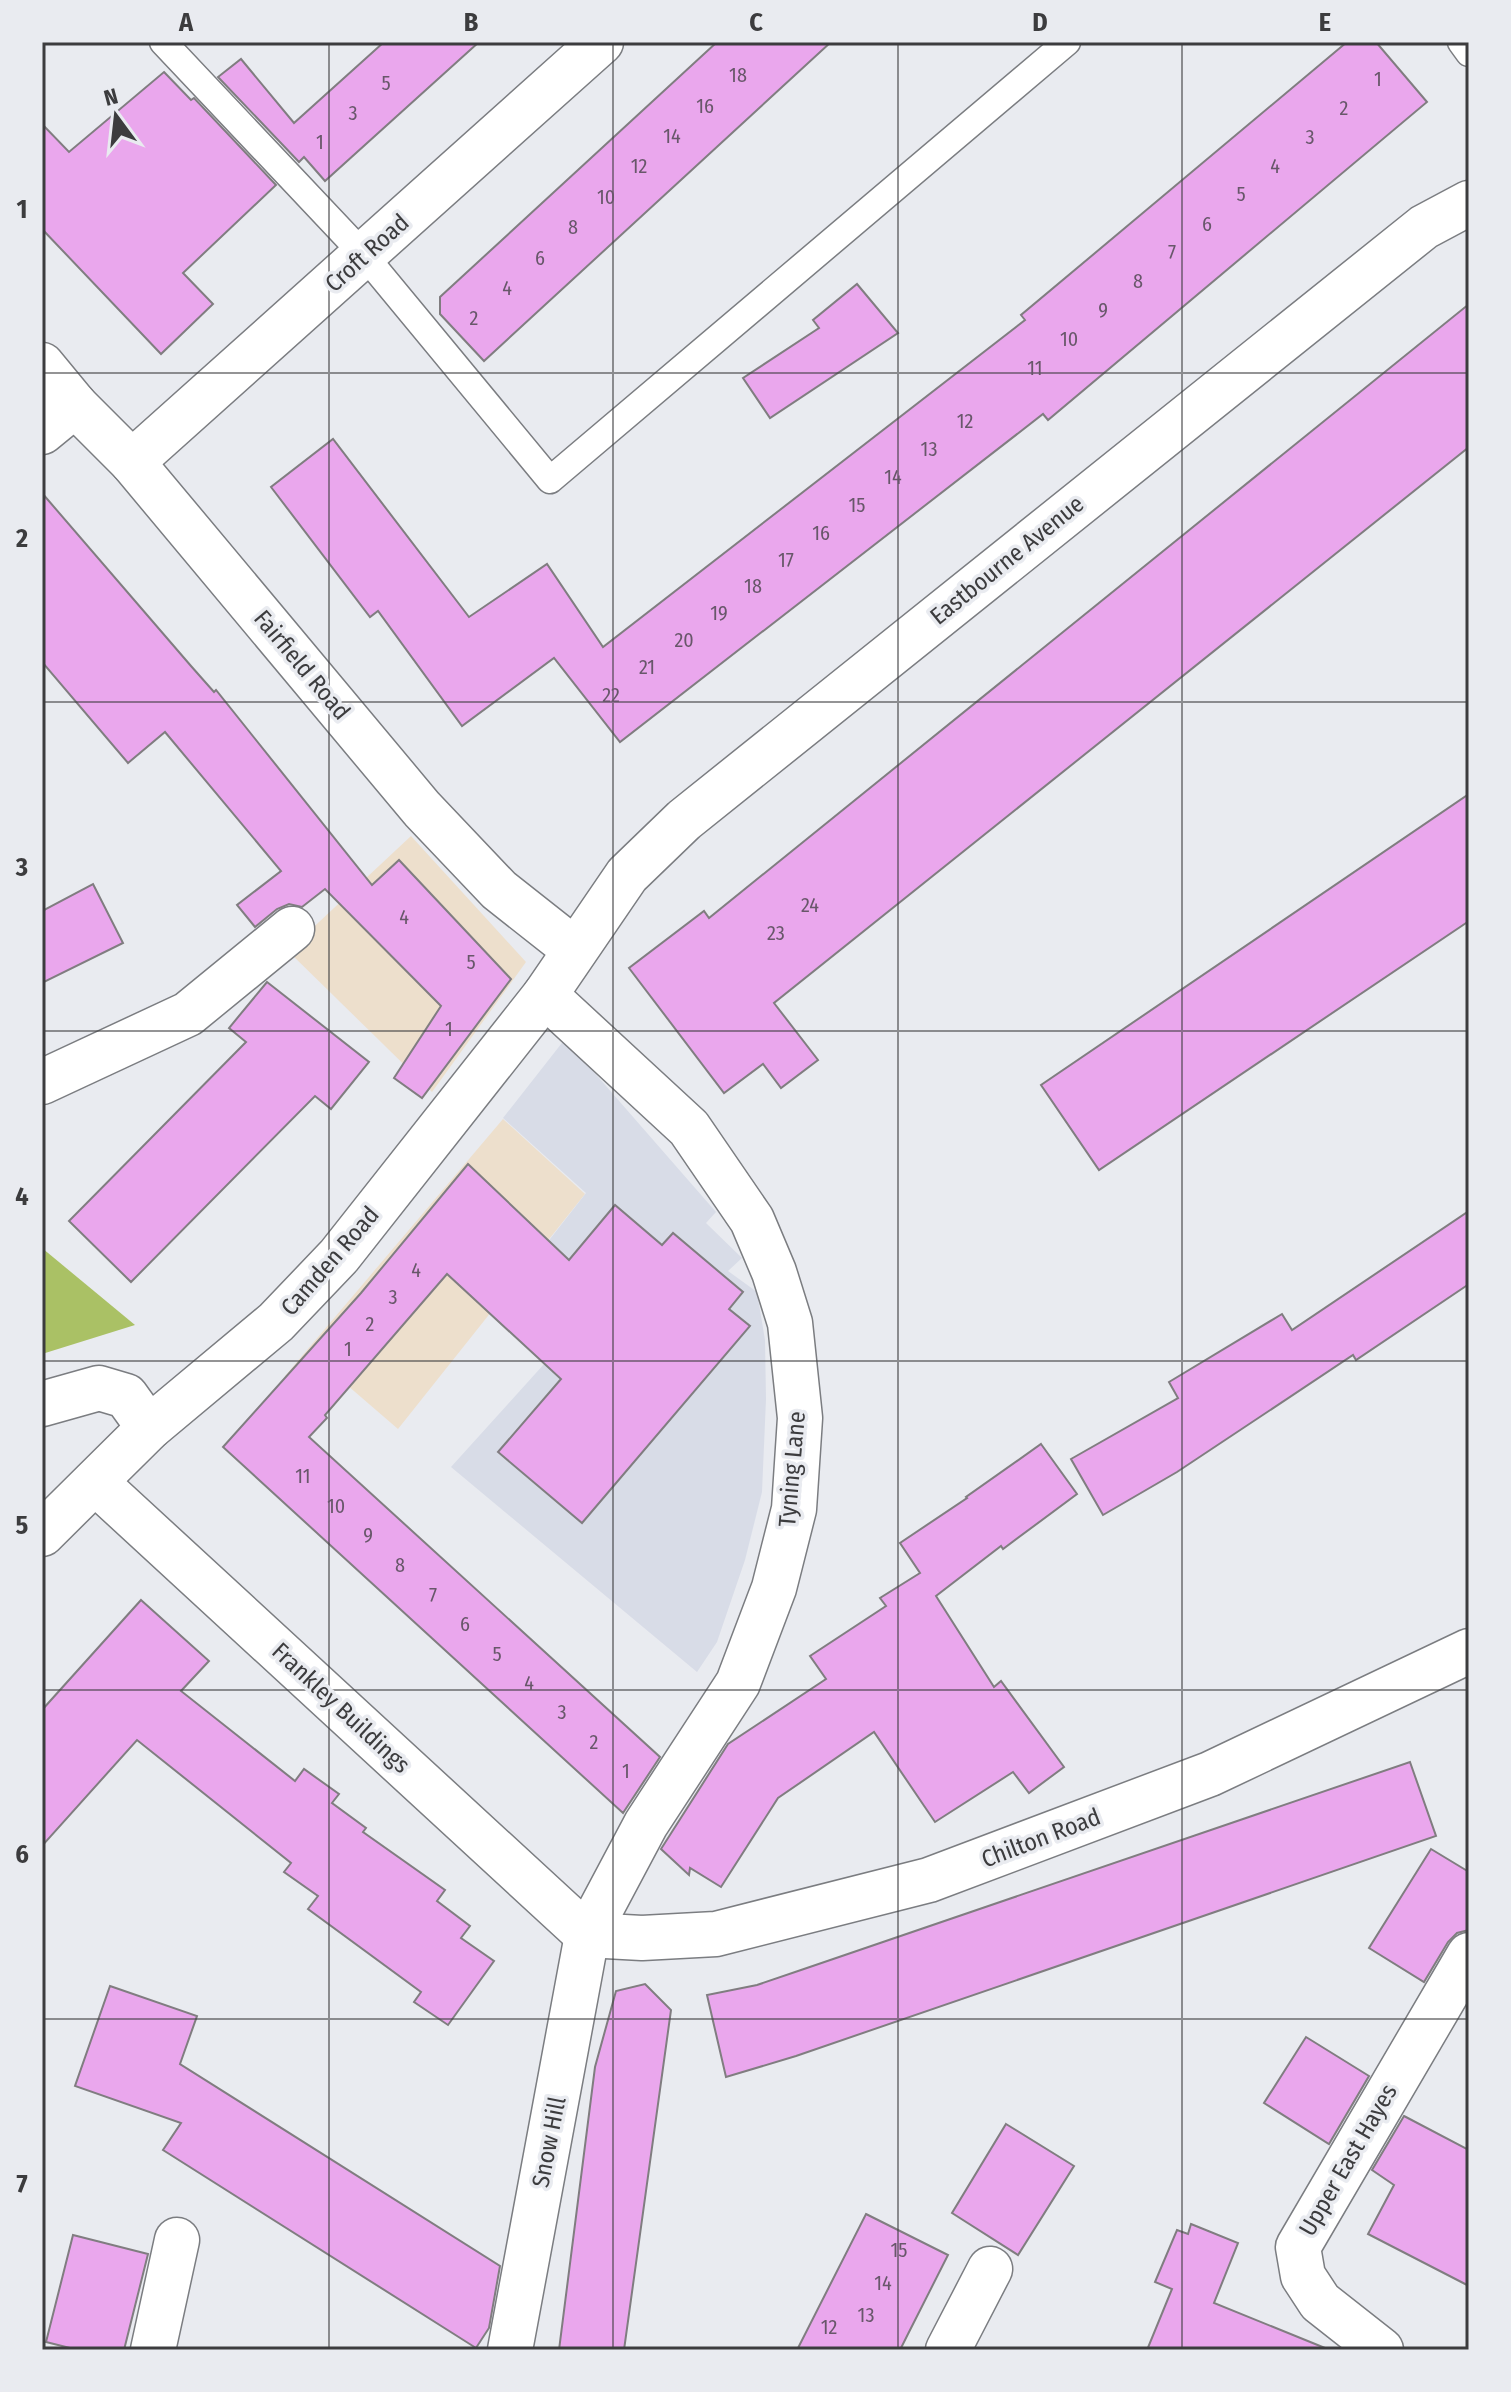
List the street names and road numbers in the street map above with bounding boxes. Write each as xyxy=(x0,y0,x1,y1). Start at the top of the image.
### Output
street label: Croft Road xyxy=(319,208,415,298)
street label: Eastbourne Avenue xyxy=(925,490,1089,630)
street label: Fairfield Road xyxy=(248,605,356,725)
street label: Camden Road xyxy=(275,1201,385,1321)
street label: Tyning Lane xyxy=(773,1410,811,1528)
street label: Frankley Buildings xyxy=(266,1637,416,1779)
street label: Chilton Road xyxy=(978,1803,1104,1873)
street label: Upper East Hayes xyxy=(1293,2079,1403,2241)
street label: Snow Hill xyxy=(526,2094,572,2190)

